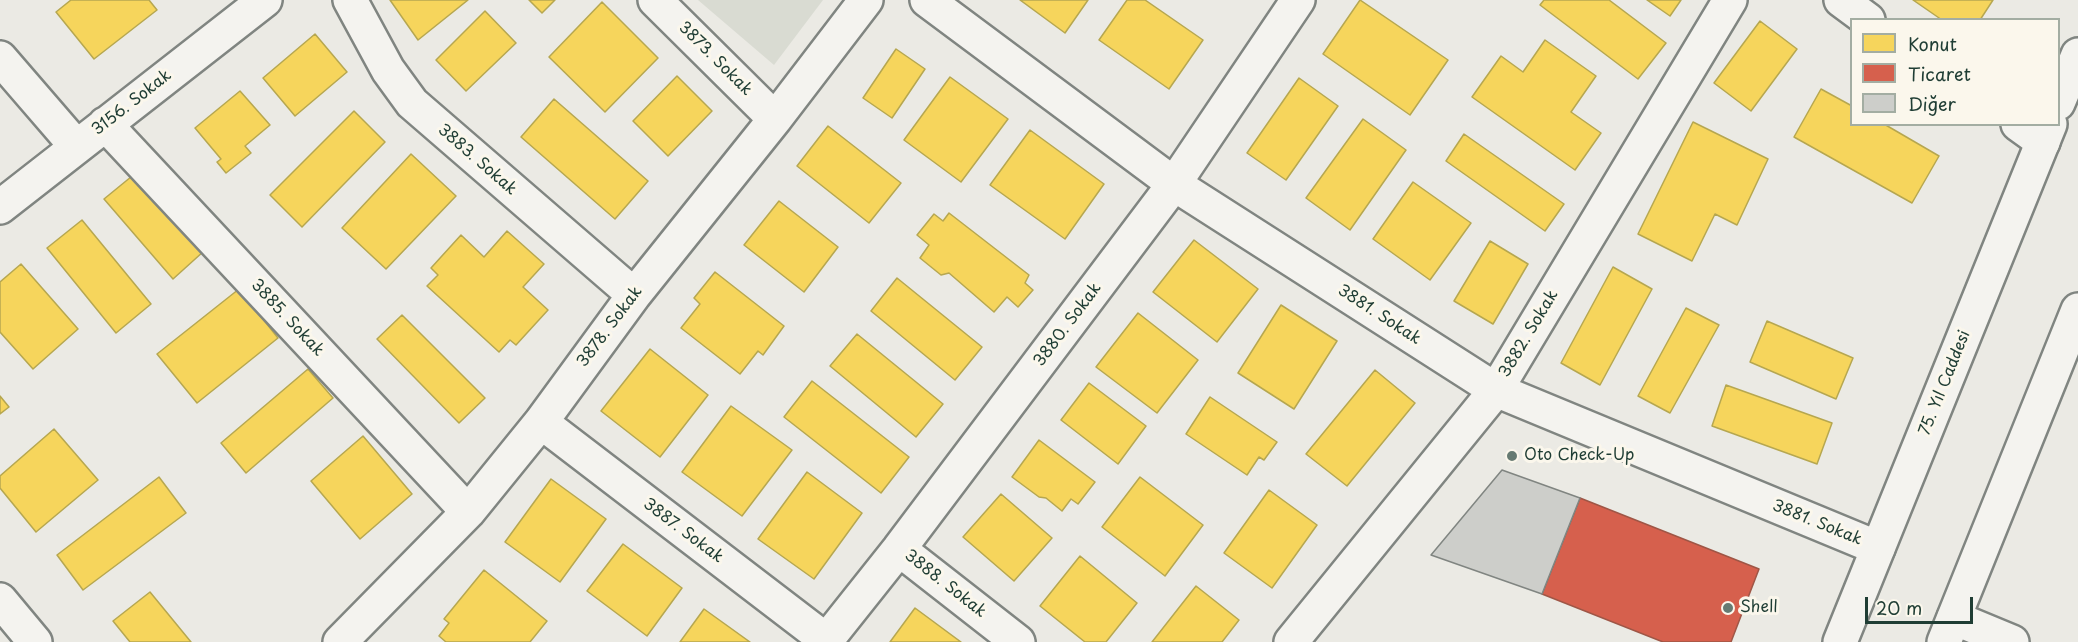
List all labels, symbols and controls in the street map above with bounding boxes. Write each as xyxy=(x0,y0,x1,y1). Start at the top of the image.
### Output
street label: 3873. Sokak xyxy=(674,18,756,100)
legend xyxy=(1850,18,2060,126)
text: Konut xyxy=(1908,30,1957,57)
text: Ticaret xyxy=(1908,60,1971,87)
street label: 3156. Sokak xyxy=(89,66,175,140)
text: Diğer xyxy=(1908,90,1956,117)
street label: 3883. Sokak xyxy=(434,120,520,200)
street label: 3885. Sokak xyxy=(246,275,328,361)
street label: 3880. Sokak xyxy=(1030,279,1106,371)
street label: 3881. Sokak xyxy=(1334,281,1424,349)
street label: 3878. Sokak xyxy=(573,283,647,371)
street label: 3882. Sokak xyxy=(1495,287,1563,381)
street label: 75. Yıl Caddesi xyxy=(1915,328,1975,438)
place label: Oto Check-Up xyxy=(1524,446,1634,466)
marker: Oto Check-Up xyxy=(1505,449,1519,463)
street label: 3887. Sokak xyxy=(639,495,727,567)
street label: 3881. Sokak xyxy=(1769,496,1865,550)
street label: 3888. Sokak xyxy=(900,546,990,622)
scale bar xyxy=(1868,585,1976,623)
text: 20 m xyxy=(1876,594,1922,621)
place label: Shell xyxy=(1740,598,1778,618)
marker: Shell xyxy=(1721,601,1735,615)

